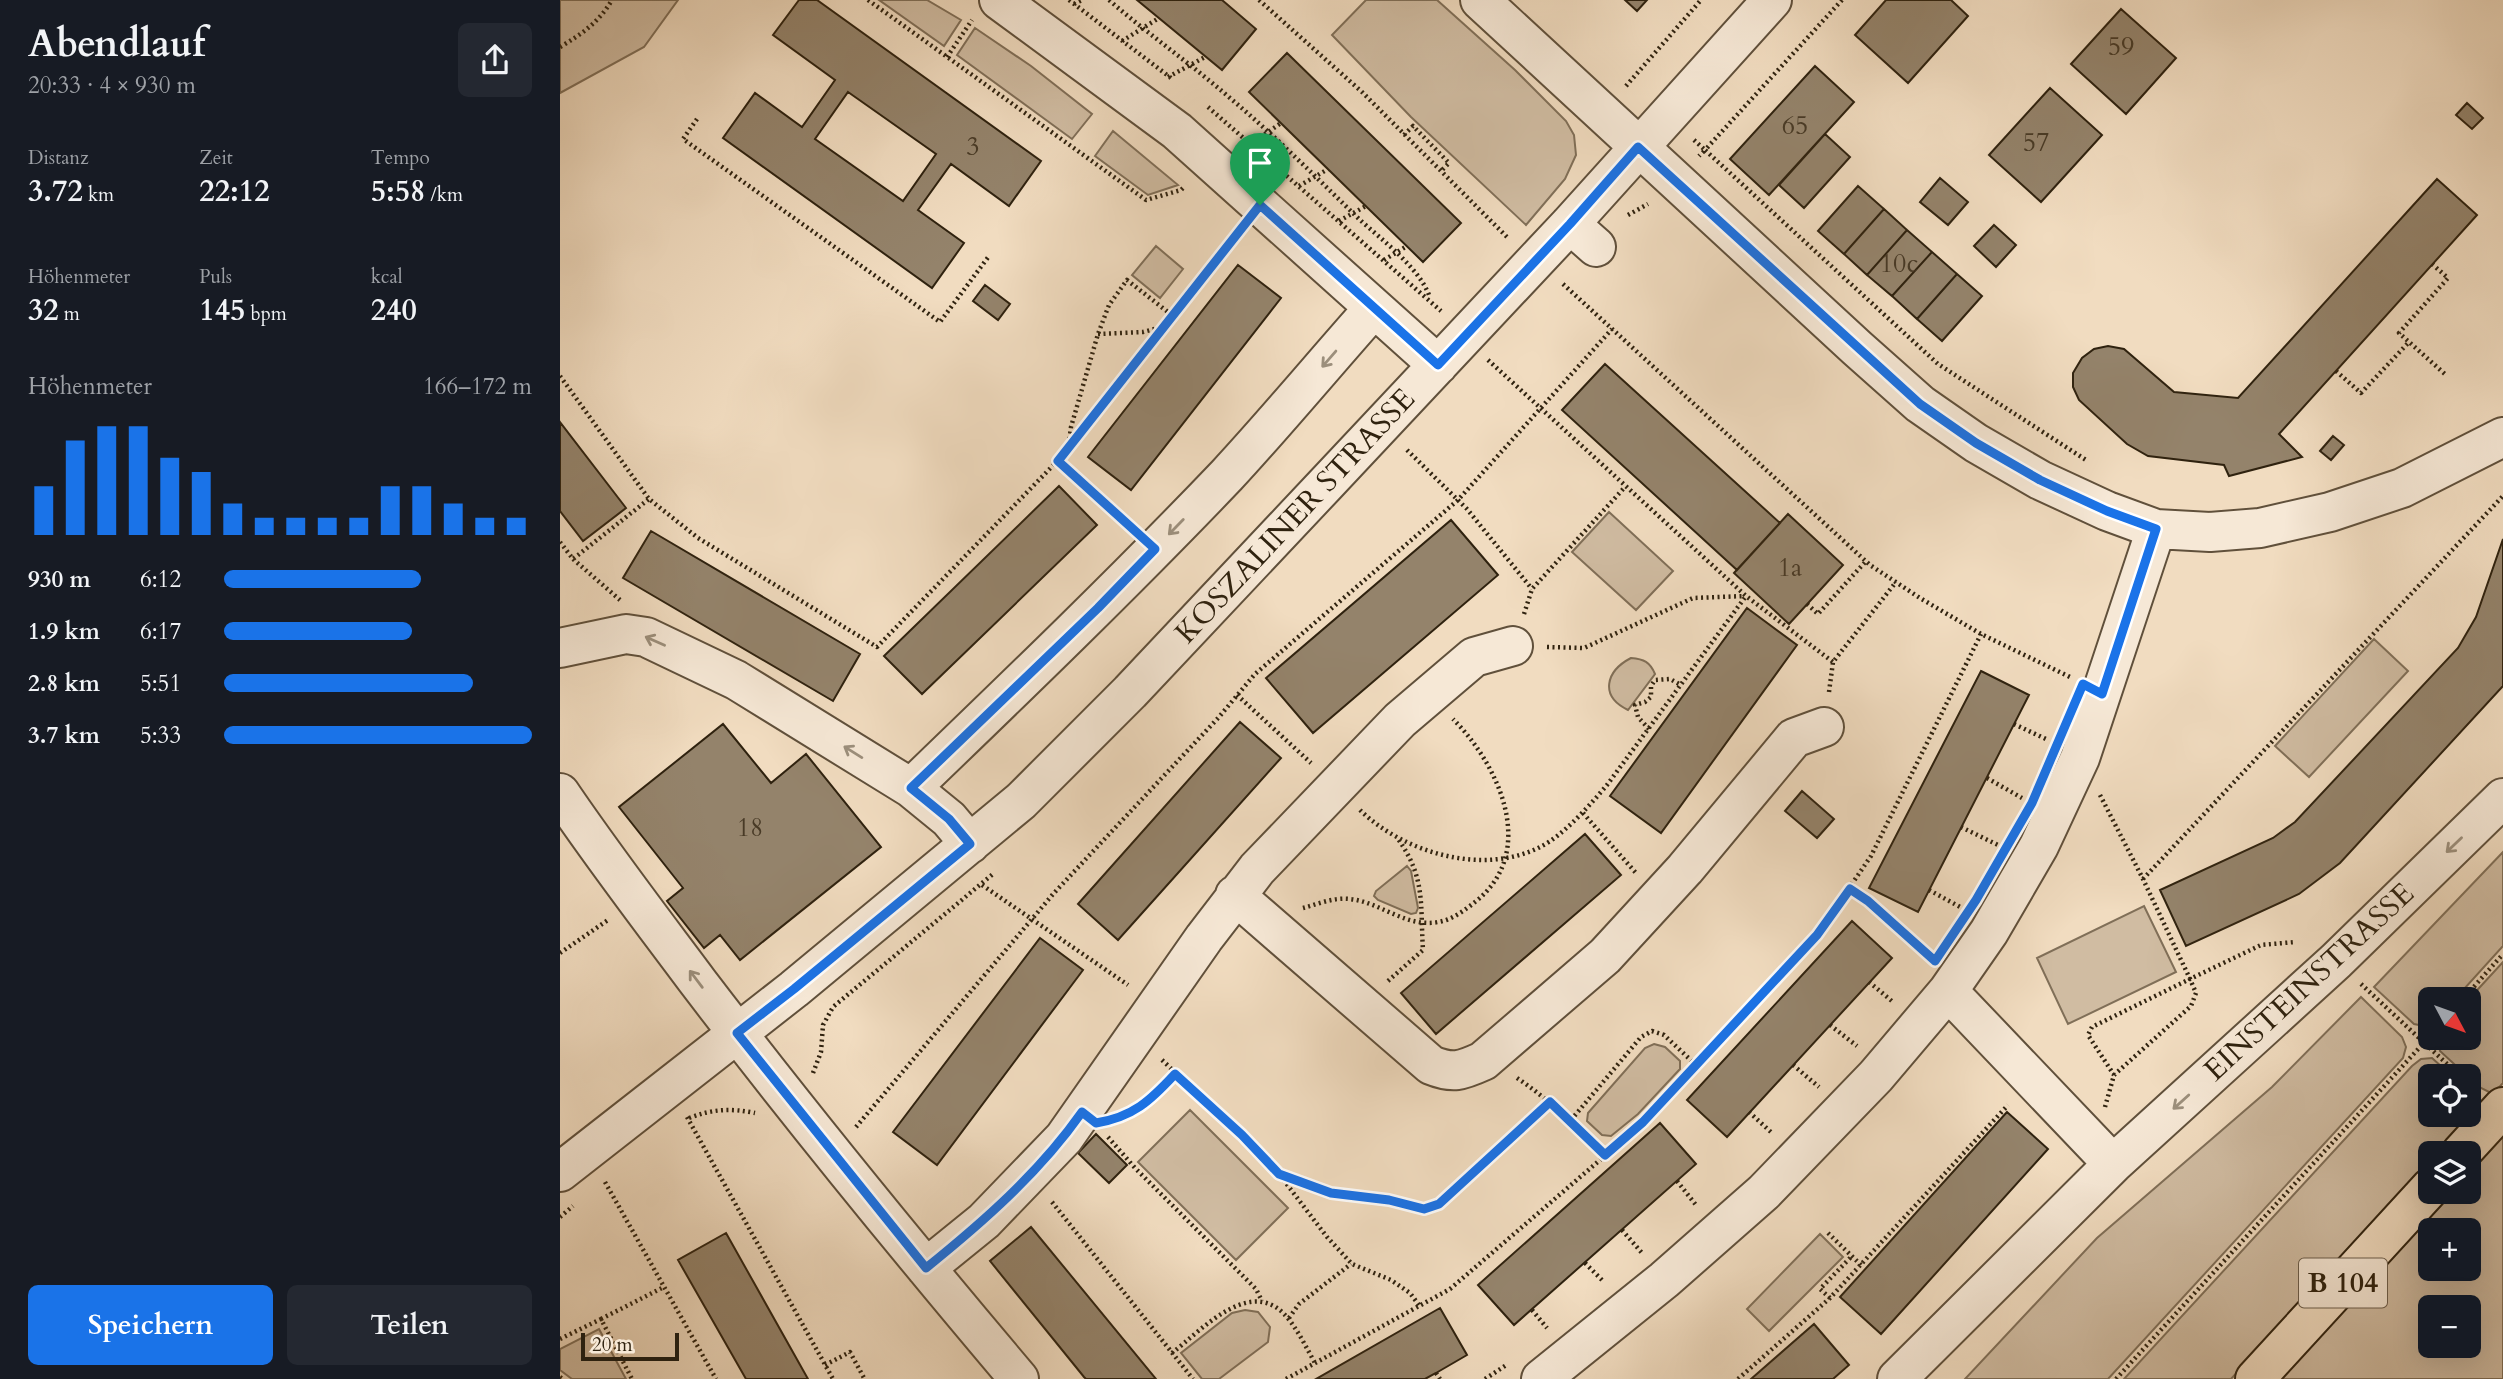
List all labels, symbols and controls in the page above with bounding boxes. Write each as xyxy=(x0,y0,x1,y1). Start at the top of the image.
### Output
text: Abendlauf xyxy=(28,18,205,70)
button: share xyxy=(458,23,532,97)
house number: 59 xyxy=(2108,29,2134,64)
text: 20:33 · 4 × 930 m xyxy=(28,70,196,101)
house number: 65 xyxy=(1782,108,1808,143)
house number: 57 xyxy=(2023,125,2049,160)
house number: 3 xyxy=(966,129,980,164)
pin xyxy=(1230,133,1290,205)
icon: arrive xyxy=(1241,144,1279,182)
text: Distanz xyxy=(28,145,89,171)
text: Zeit xyxy=(199,145,233,171)
text: Tempo xyxy=(371,145,430,171)
text: 3.72 xyxy=(28,171,83,212)
text: 22:12 xyxy=(199,171,270,212)
text: 5:58 xyxy=(371,171,425,212)
text: km xyxy=(83,182,114,208)
text: /km xyxy=(425,182,463,208)
house number: 10c xyxy=(1880,246,1918,281)
text: Höhenmeter xyxy=(28,264,130,290)
text: Puls xyxy=(199,264,232,290)
text: kcal xyxy=(371,264,403,290)
text: 32 xyxy=(28,290,59,331)
text: 145 xyxy=(199,290,245,331)
text: 240 xyxy=(371,290,417,331)
text: m xyxy=(59,301,80,327)
text: bpm xyxy=(245,301,287,327)
one-way arrow xyxy=(1320,350,1337,367)
text: Höhenmeter xyxy=(28,371,152,402)
text: 166–172 m xyxy=(423,371,532,402)
street label: KOSZALINER STRASSE xyxy=(1166,379,1424,653)
one-way arrow xyxy=(1167,519,1184,536)
house number: 1a xyxy=(1778,550,1802,585)
text: 930 m xyxy=(28,564,91,595)
text: 6:12 xyxy=(140,564,181,595)
text: 1.9 km xyxy=(28,616,100,647)
text: 6:17 xyxy=(140,616,181,647)
one-way arrow xyxy=(645,634,666,647)
text: 2.8 km xyxy=(28,668,100,699)
text: 5:51 xyxy=(140,668,181,699)
text: 3.7 km xyxy=(28,720,100,751)
text: 5:33 xyxy=(140,720,181,751)
one-way arrow xyxy=(844,745,864,759)
house number: 18 xyxy=(737,810,763,845)
one-way arrow xyxy=(2446,837,2463,854)
street label: EINSTEINSTRASSE xyxy=(2195,874,2423,1090)
one-way arrow xyxy=(689,970,704,989)
north arrow xyxy=(2418,987,2482,1050)
map controls xyxy=(2418,987,2481,1358)
button: locate xyxy=(2418,1064,2481,1127)
one-way arrow xyxy=(2173,1093,2190,1110)
button: layers xyxy=(2418,1141,2481,1204)
button: + xyxy=(2418,1218,2481,1281)
road number: B 104 xyxy=(2299,1258,2387,1308)
button: Speichern xyxy=(28,1285,273,1365)
button: Teilen xyxy=(287,1285,532,1365)
button: − xyxy=(2418,1295,2481,1358)
scale bar xyxy=(581,1330,679,1362)
text: 20 m xyxy=(592,1332,633,1358)

